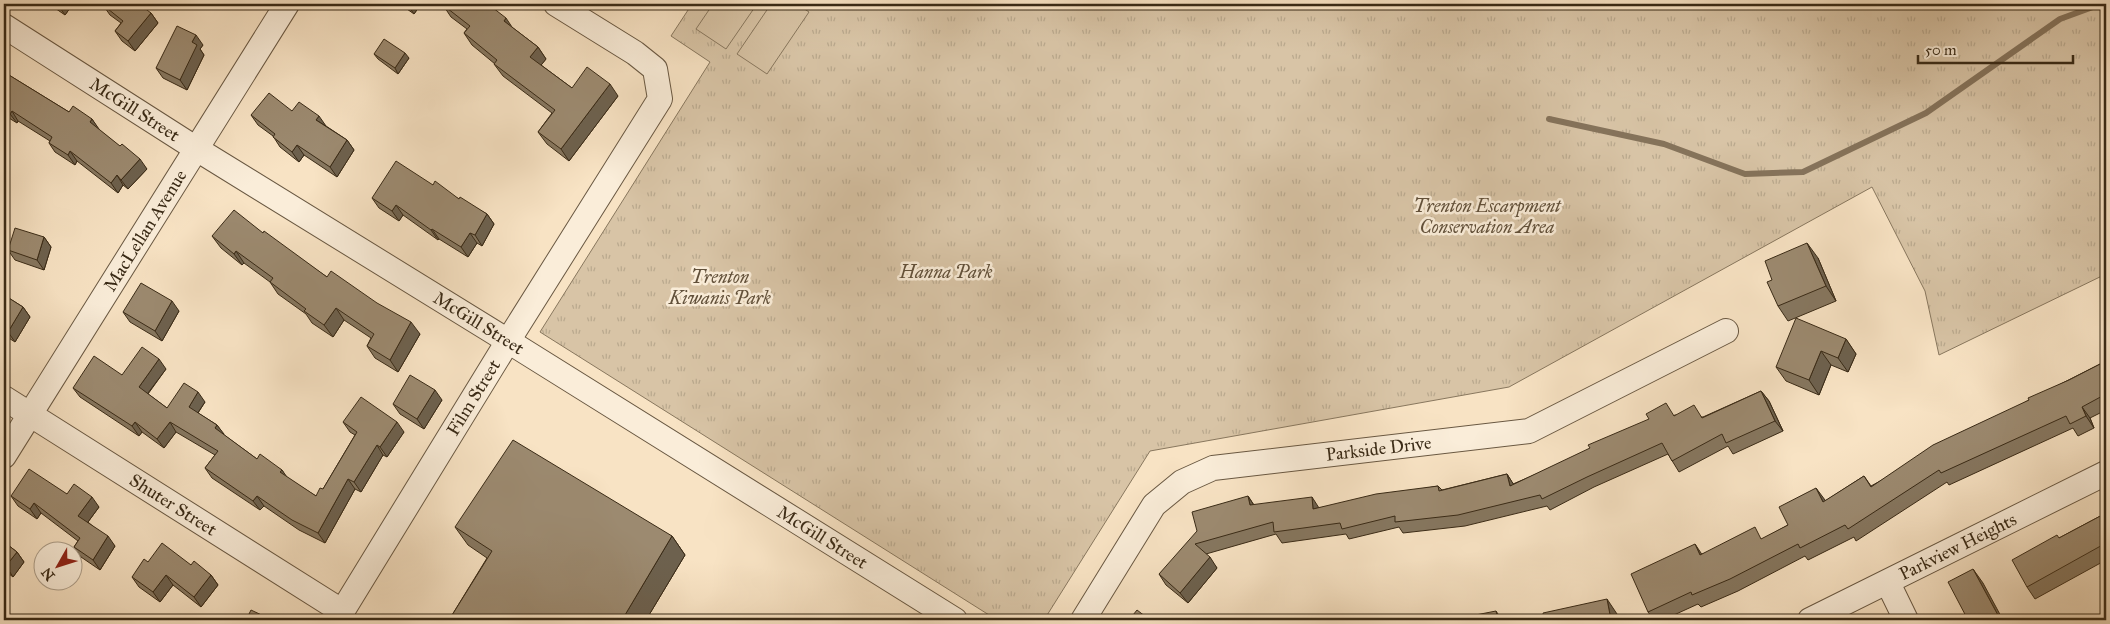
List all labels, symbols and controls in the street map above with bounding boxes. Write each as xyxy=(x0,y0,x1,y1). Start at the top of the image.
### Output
scale bar xyxy=(1918,32,2072,64)
text: 50 m xyxy=(1925,41,1957,59)
street label: McGill Street xyxy=(86,73,184,147)
street label: MacLellan Avenue xyxy=(99,166,192,296)
park label: Trenton Escarpment Conservation Area xyxy=(1413,195,1562,238)
park label: Hanna Park xyxy=(899,261,992,283)
park label: Trenton Kiwanis Park xyxy=(668,266,771,309)
street label: McGill Street xyxy=(429,287,529,360)
street label: Film Street xyxy=(442,355,505,440)
street label: Parkside Drive xyxy=(1325,432,1432,466)
street label: Shuter Street xyxy=(125,469,221,541)
street label: McGill Street xyxy=(773,501,872,574)
street label: Parkview Heights xyxy=(1895,508,2020,585)
north arrow xyxy=(32,542,82,592)
text: N xyxy=(38,564,59,584)

